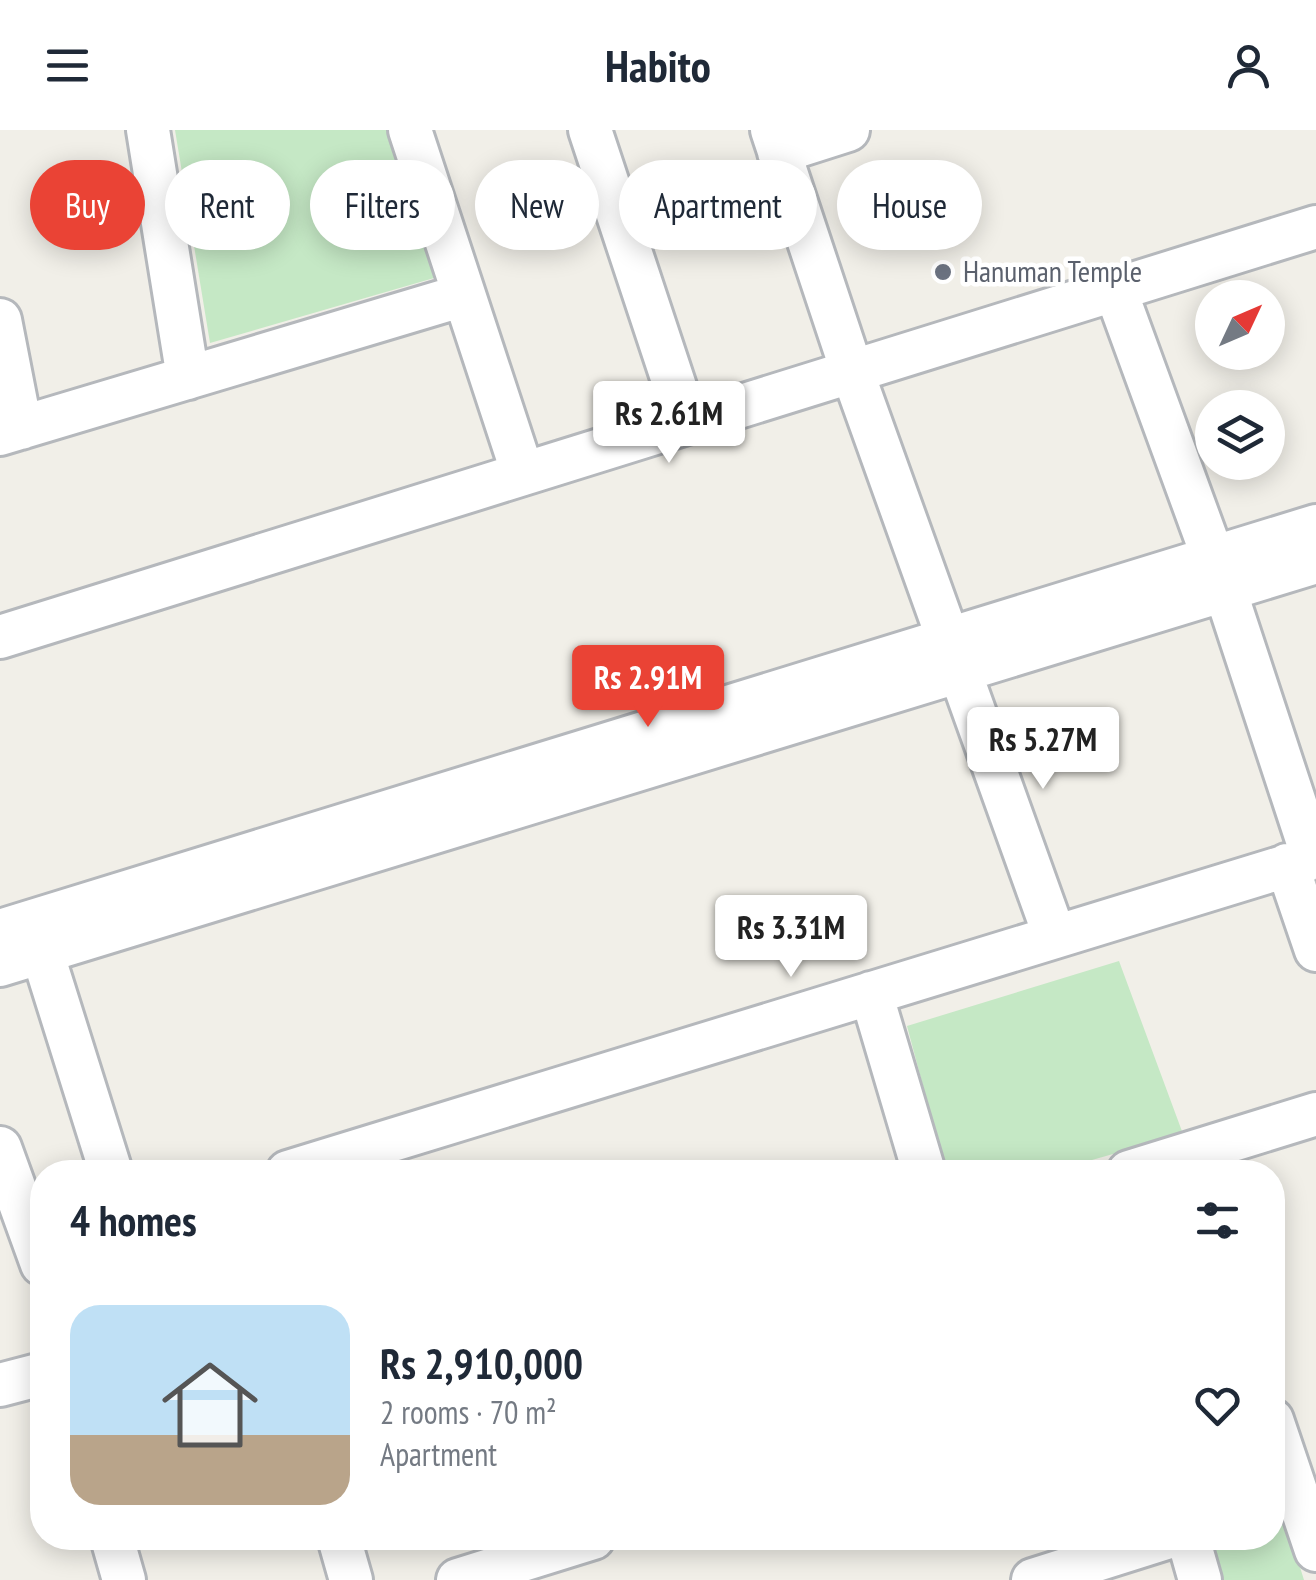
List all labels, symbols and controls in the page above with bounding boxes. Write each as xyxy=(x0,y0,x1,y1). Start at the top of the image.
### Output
text: Habito xyxy=(605,36,711,94)
icon: menu xyxy=(40,38,95,93)
icon: person xyxy=(1221,38,1276,93)
chip: Buy xyxy=(30,160,145,250)
chip: Rent xyxy=(165,160,290,250)
chip: Filters xyxy=(310,160,455,250)
chip: New xyxy=(475,160,599,250)
chip: Apartment xyxy=(619,160,817,250)
chip: House xyxy=(837,160,982,250)
place label: Hanuman Temple xyxy=(963,251,1142,290)
marker: Hanuman Temple xyxy=(932,261,954,283)
north arrow xyxy=(1195,280,1285,370)
map controls xyxy=(1195,280,1285,480)
pin: Rs 2.61M xyxy=(566,381,772,466)
button: layers xyxy=(1195,390,1285,480)
text: Rs 2.61M xyxy=(615,392,723,434)
pin: Rs 2.91M xyxy=(545,645,751,730)
text: Rs 2.91M xyxy=(594,656,702,698)
pin: Rs 5.27M xyxy=(940,707,1146,792)
text: Rs 5.27M xyxy=(989,718,1097,760)
pin: Rs 3.31M xyxy=(688,895,894,980)
text: Rs 3.31M xyxy=(737,906,845,948)
text: 4 homes xyxy=(70,1193,197,1248)
icon: filters xyxy=(1190,1193,1245,1248)
text: Rs 2,910,000 xyxy=(380,1336,583,1391)
icon: home xyxy=(150,1345,270,1465)
icon: heart xyxy=(1190,1378,1245,1433)
text: 2 rooms · 70 m² xyxy=(380,1391,557,1433)
text: Apartment xyxy=(380,1433,497,1475)

